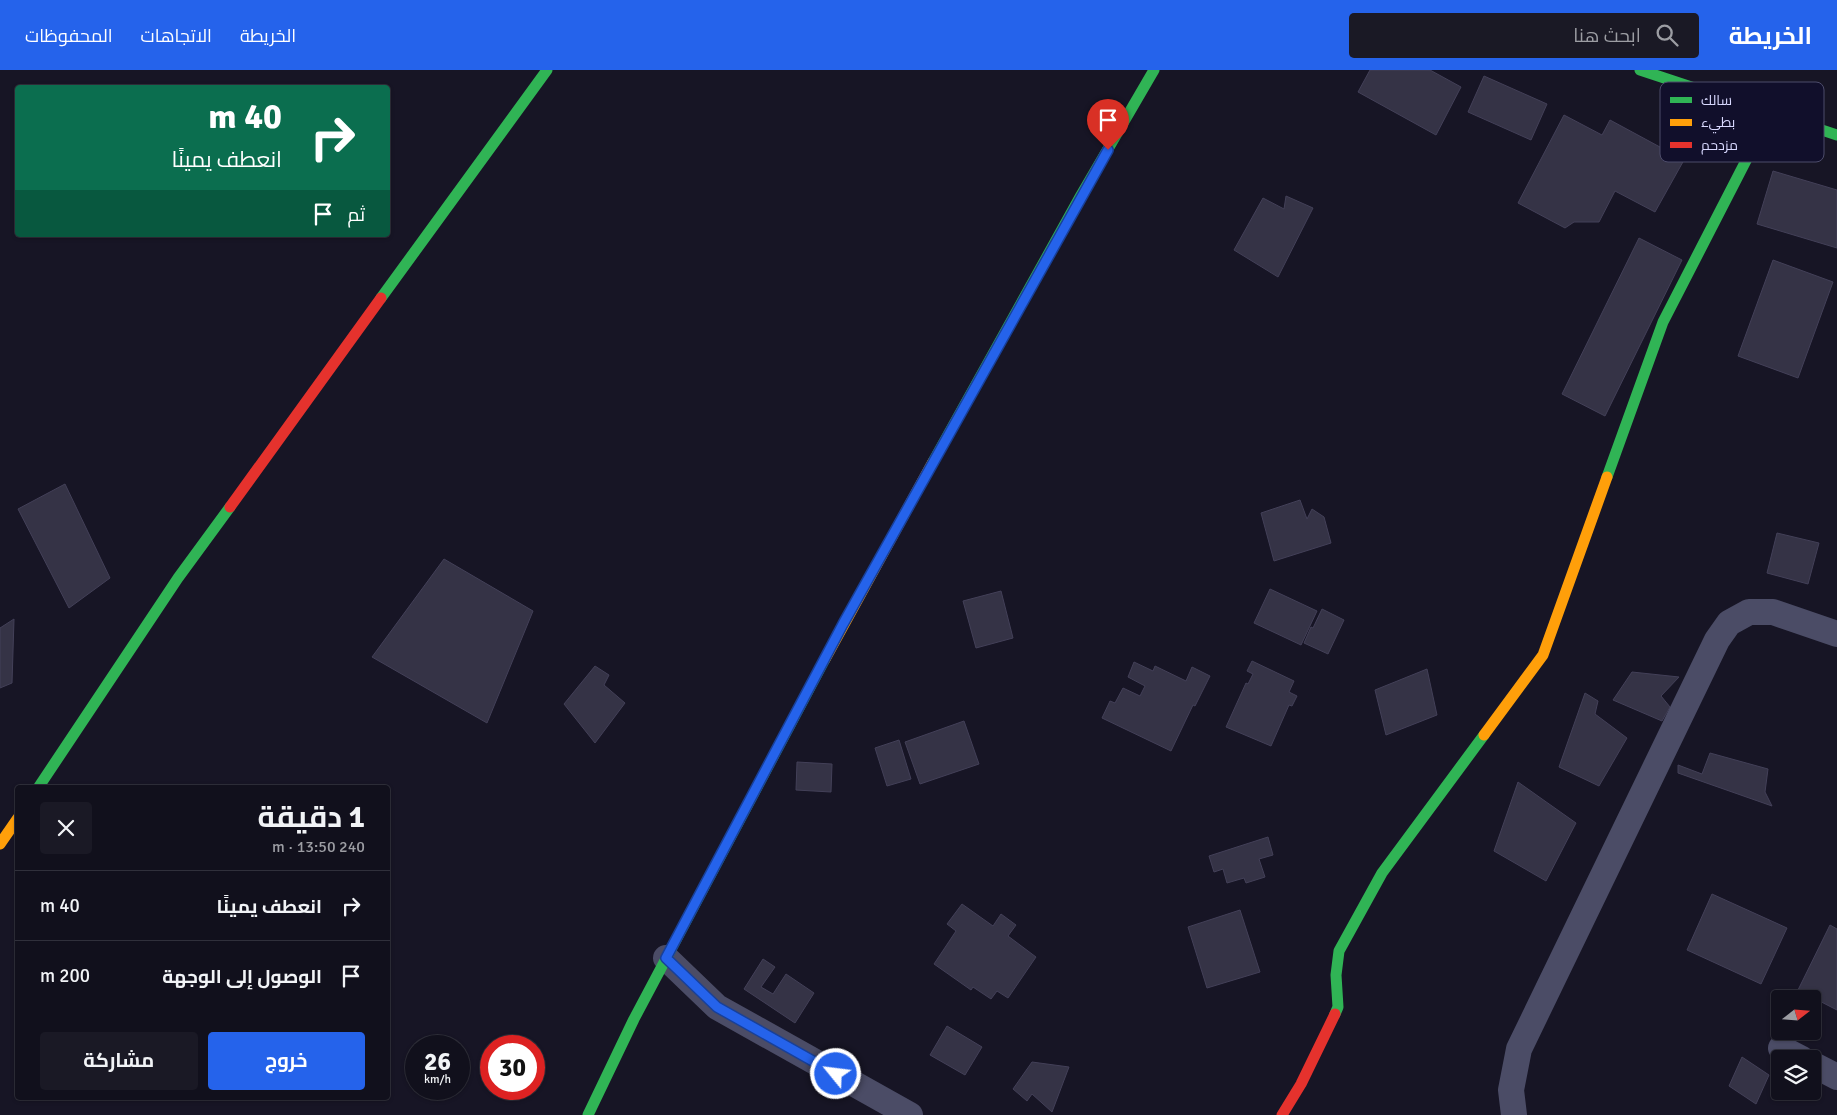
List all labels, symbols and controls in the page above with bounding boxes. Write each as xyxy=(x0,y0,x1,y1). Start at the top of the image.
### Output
search box xyxy=(1349,13,1699,58)
icon: search xyxy=(1653,21,1681,49)
text: الخريطة xyxy=(1729,21,1812,51)
text: ابحث هنا xyxy=(1573,24,1641,48)
text: المحفوظات xyxy=(25,25,113,47)
text: الاتجاهات xyxy=(141,25,212,47)
text: الخريطة xyxy=(240,25,296,47)
legend xyxy=(1660,82,1824,162)
text: سالك xyxy=(1701,92,1732,109)
text: 40 m xyxy=(208,95,282,138)
pin xyxy=(1087,99,1129,150)
icon: right xyxy=(300,105,365,170)
icon: arrive xyxy=(1094,106,1122,134)
text: بطيء xyxy=(1701,114,1735,134)
text: مزدحم xyxy=(1701,137,1738,155)
text: انعطف يمينًا xyxy=(172,146,282,173)
icon: arrive xyxy=(309,200,337,228)
text: ثم xyxy=(347,203,365,227)
text: 1 دقيقة xyxy=(257,799,365,836)
button: close xyxy=(40,802,92,854)
text: 240 m · 13:50 xyxy=(272,837,365,857)
icon: right xyxy=(337,892,365,920)
text: 40 m xyxy=(40,894,80,918)
text: انعطف يمينًا xyxy=(217,895,322,919)
icon: arrive xyxy=(337,962,365,990)
text: 200 m xyxy=(40,964,90,988)
text: الوصول إلى الوجهة xyxy=(162,965,322,989)
north arrow xyxy=(1771,990,1821,1040)
map controls xyxy=(1771,990,1821,1100)
button: مشاركة xyxy=(40,1032,198,1090)
button: خروج xyxy=(208,1032,365,1090)
speed limit sign: 30 xyxy=(480,1035,545,1100)
text: 26 xyxy=(424,1046,451,1077)
position arrow xyxy=(809,1047,861,1099)
button: layers xyxy=(1771,1050,1821,1100)
text: km/h xyxy=(424,1072,451,1087)

